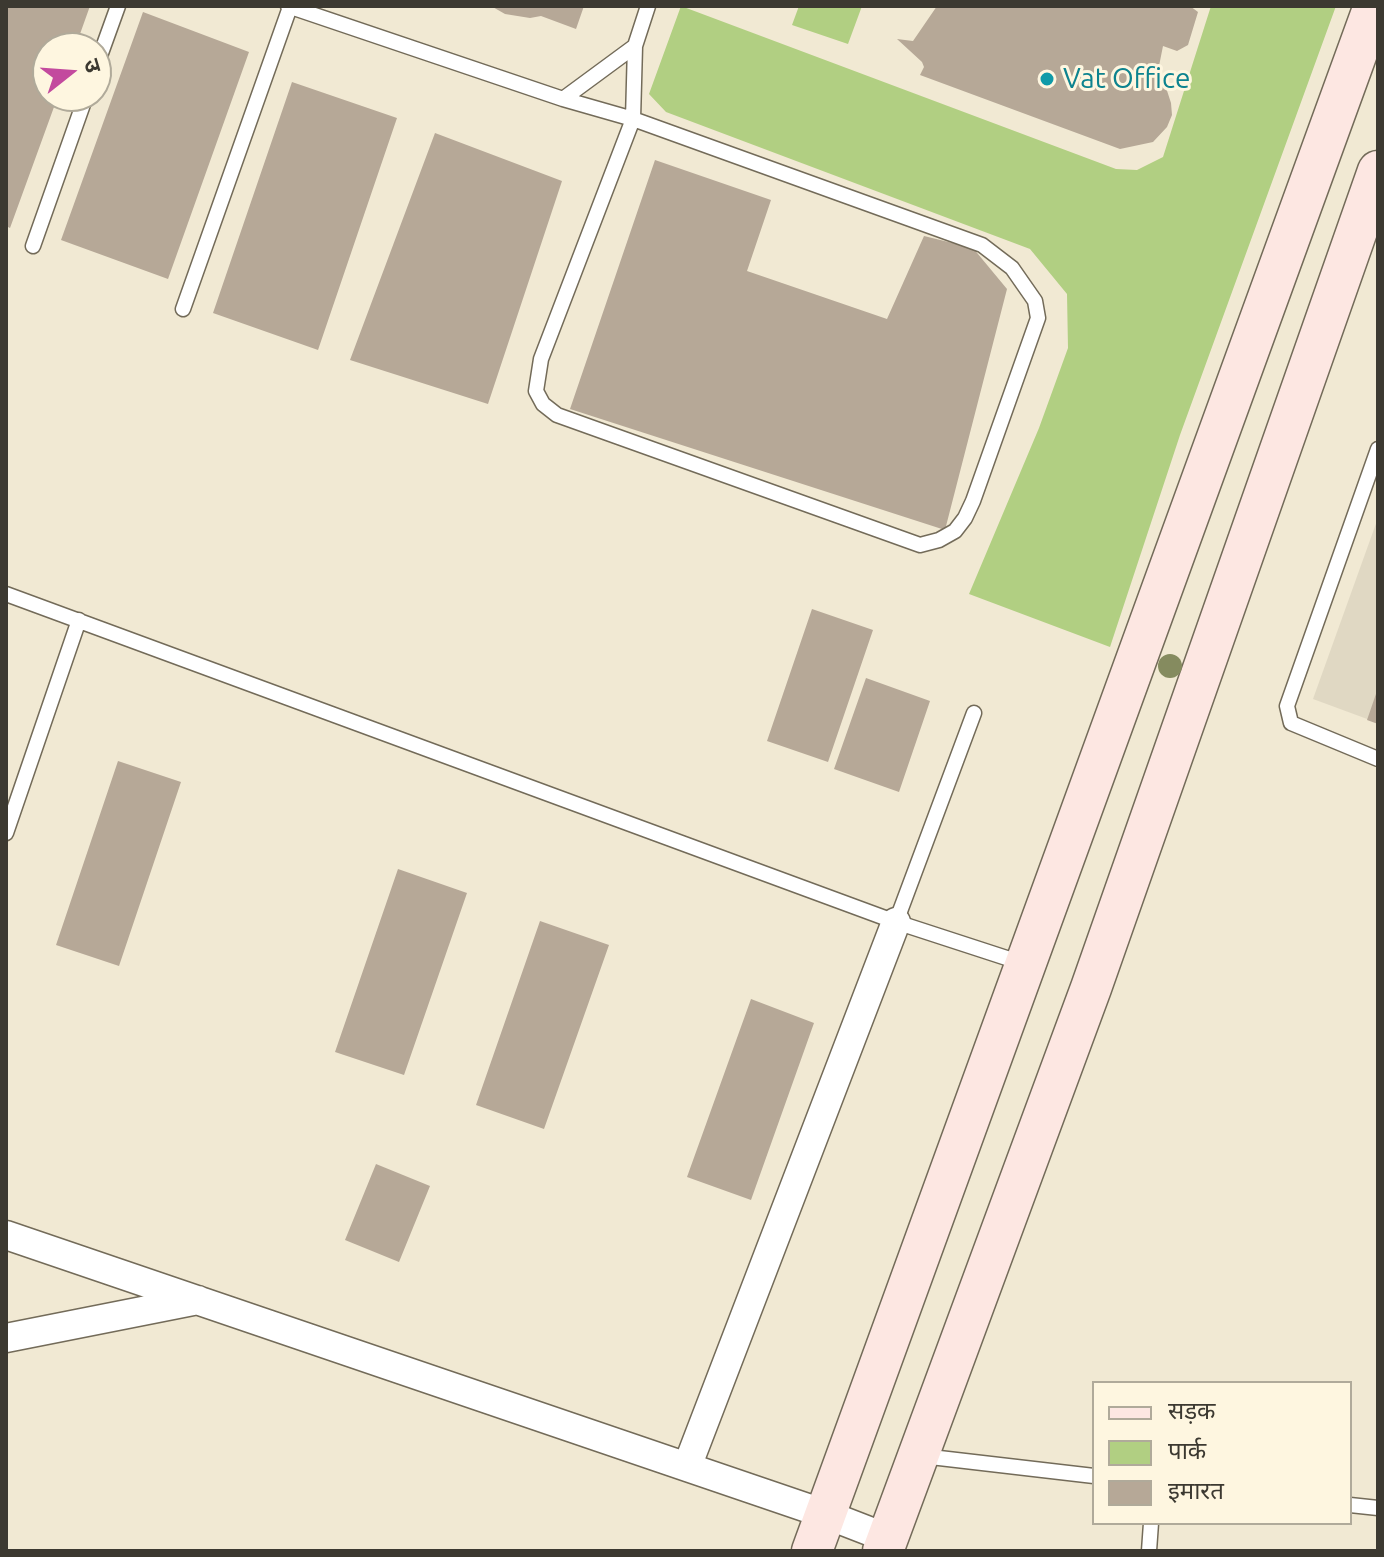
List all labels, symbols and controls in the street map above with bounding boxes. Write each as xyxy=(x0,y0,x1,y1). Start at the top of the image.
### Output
north arrow xyxy=(32,32,112,112)
text: उ xyxy=(80,56,107,75)
place label: Vat Office xyxy=(1063,62,1190,96)
marker: Vat Office xyxy=(1038,70,1056,88)
legend xyxy=(1092,1381,1352,1525)
text: सड़क xyxy=(1168,1397,1216,1424)
text: पार्क xyxy=(1168,1437,1206,1464)
text: इमारत xyxy=(1168,1477,1224,1504)

